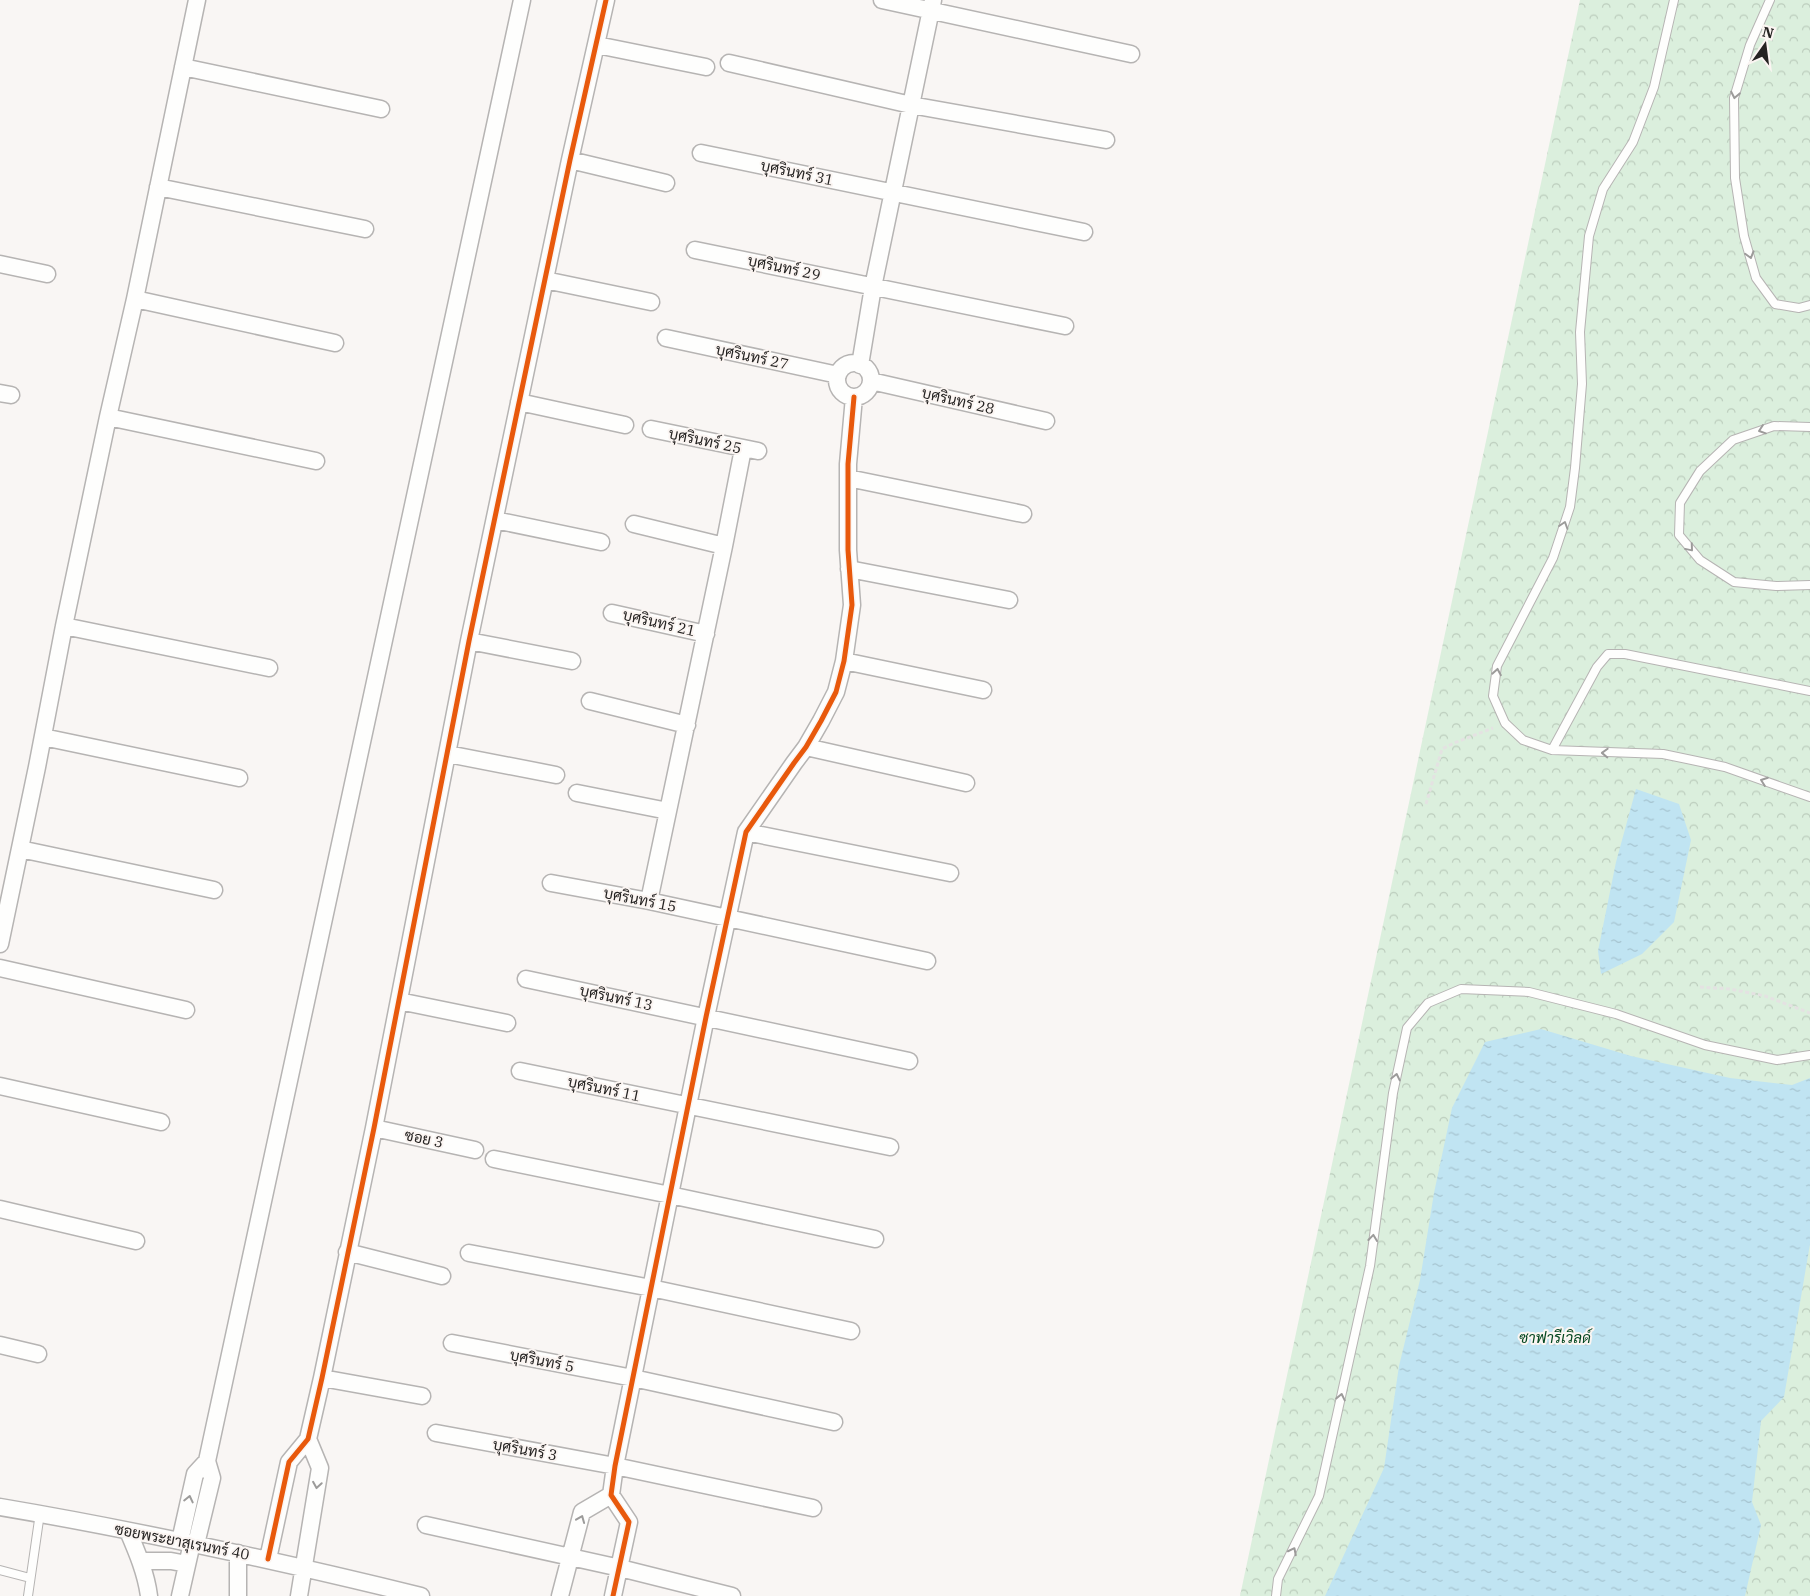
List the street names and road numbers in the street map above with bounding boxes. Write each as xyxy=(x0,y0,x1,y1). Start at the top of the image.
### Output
street label: บุศรินทร์ 31 xyxy=(758,156,835,191)
street label: บุศรินทร์ 29 xyxy=(745,251,822,286)
street label: บุศรินทร์ 27 xyxy=(713,340,790,375)
street label: บุศรินทร์ 28 xyxy=(919,383,996,420)
street label: บุศรินทร์ 25 xyxy=(666,424,743,459)
street label: บุศรินทร์ 21 xyxy=(620,605,697,642)
street label: บุศรินทร์ 15 xyxy=(602,883,678,918)
street label: บุศรินทร์ 13 xyxy=(577,981,654,1016)
street label: บุศรินทร์ 11 xyxy=(565,1072,642,1107)
street label: ซอย 3 xyxy=(403,1125,445,1152)
street label: บุศรินทร์ 5 xyxy=(508,1345,576,1378)
street label: บุศรินทร์ 3 xyxy=(491,1434,559,1466)
street label: ซอยพระยาสุเรนทร์ 40 xyxy=(113,1519,251,1566)

